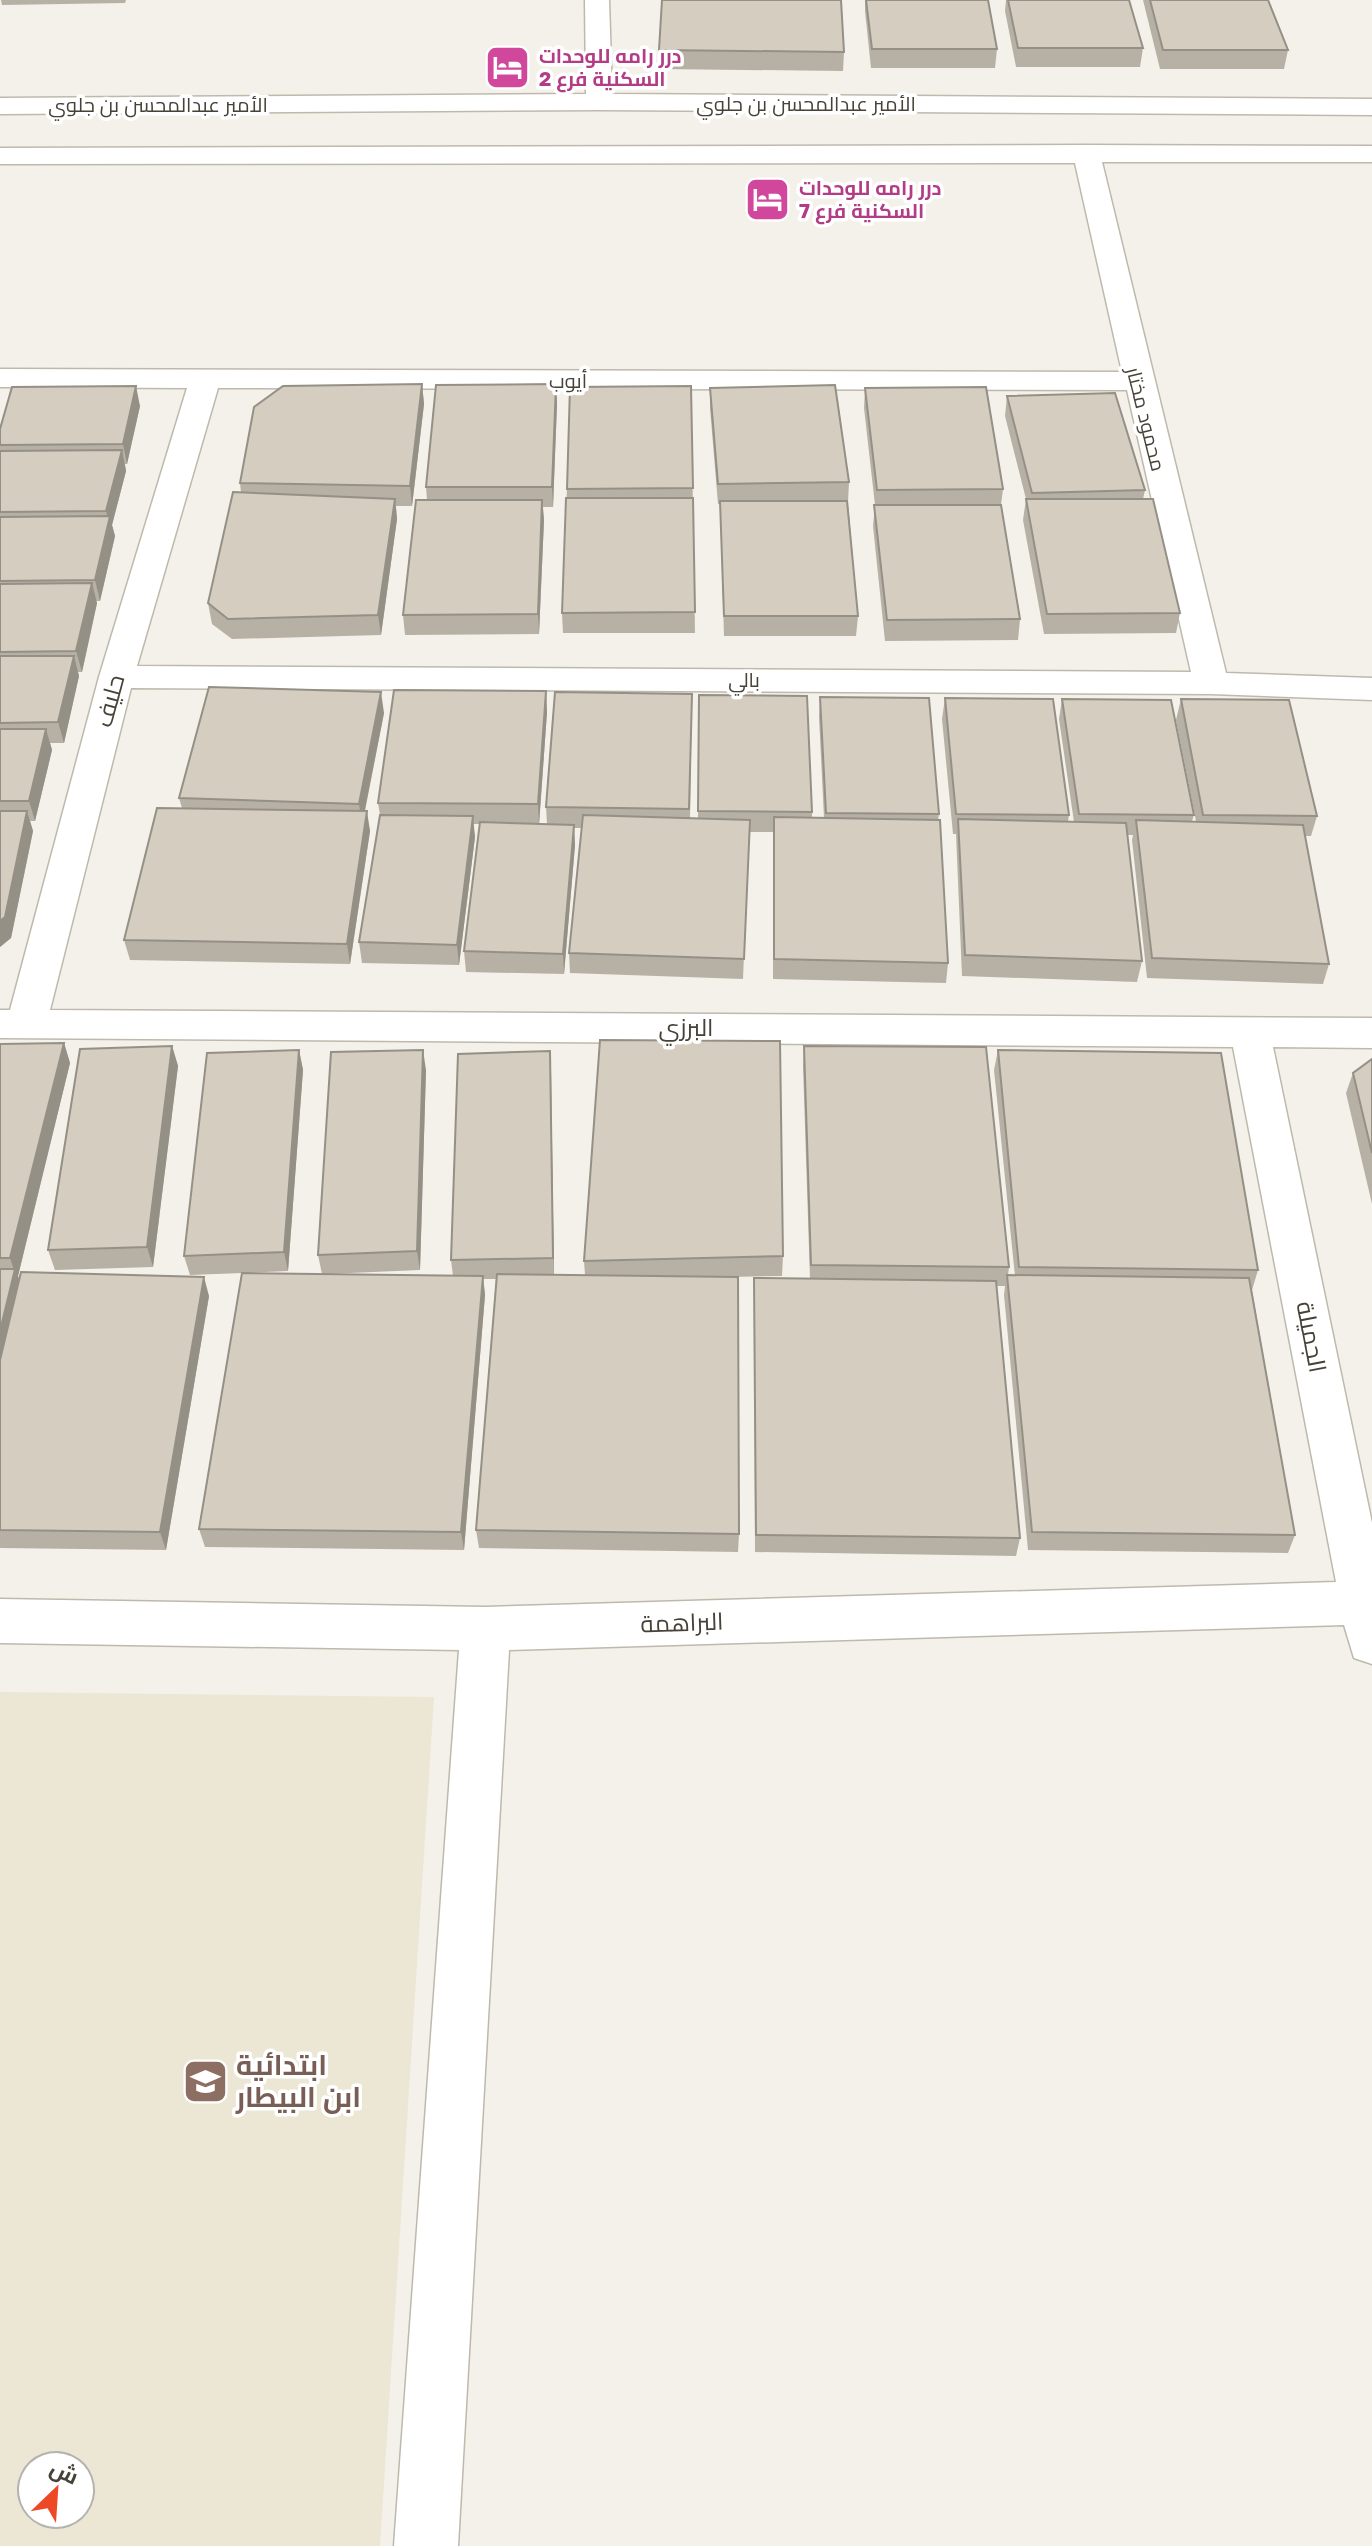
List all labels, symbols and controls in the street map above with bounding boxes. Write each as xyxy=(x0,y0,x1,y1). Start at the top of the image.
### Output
hotel icon: درر رامه للوحدات السكنية فرع 2 xyxy=(484,43,532,91)
place label: درر رامه للوحدات السكنية فرع 2 xyxy=(539,43,682,93)
street label: الأمير عبدالمحسن بن جلوي xyxy=(696,91,916,120)
street label: الأمير عبدالمحسن بن جلوي xyxy=(48,92,268,121)
hotel icon: درر رامه للوحدات السكنية فرع 7 xyxy=(744,175,792,223)
place label: درر رامه للوحدات السكنية فرع 7 xyxy=(799,175,942,225)
street label: محمود مختار xyxy=(1121,363,1172,474)
street label: أيوب xyxy=(549,368,587,393)
street label: بالي xyxy=(728,667,760,696)
street label: حليف xyxy=(88,671,129,730)
street label: البرزي xyxy=(658,1012,714,1046)
street label: الجميلة xyxy=(1291,1299,1334,1375)
street label: البراهمة xyxy=(640,1606,724,1637)
place label: ابتدائية ابن البيطار xyxy=(235,2048,361,2114)
school or university icon: ابتدائية ابن البيطار xyxy=(181,2057,229,2105)
north arrow xyxy=(16,2450,96,2530)
text: ش xyxy=(46,2453,83,2491)

